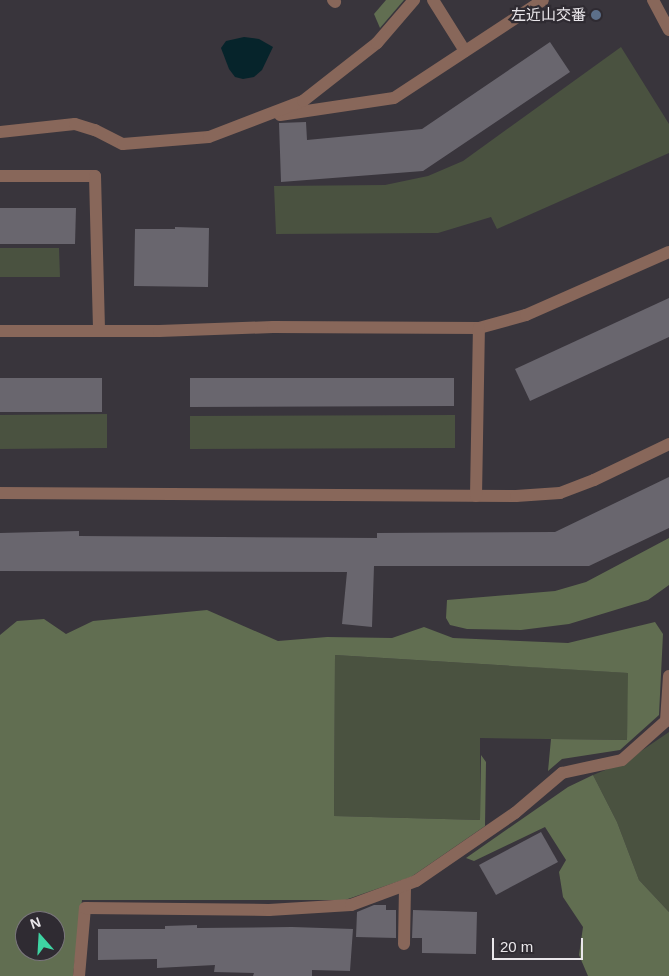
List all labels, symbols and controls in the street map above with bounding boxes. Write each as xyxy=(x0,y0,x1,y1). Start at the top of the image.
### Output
place label: 左近山交番 xyxy=(511,6,586,24)
marker: 左近山交番 xyxy=(590,9,602,21)
north arrow xyxy=(15,911,65,961)
text: N xyxy=(28,914,43,932)
scale bar xyxy=(494,928,585,960)
text: 20 m xyxy=(500,938,533,955)

